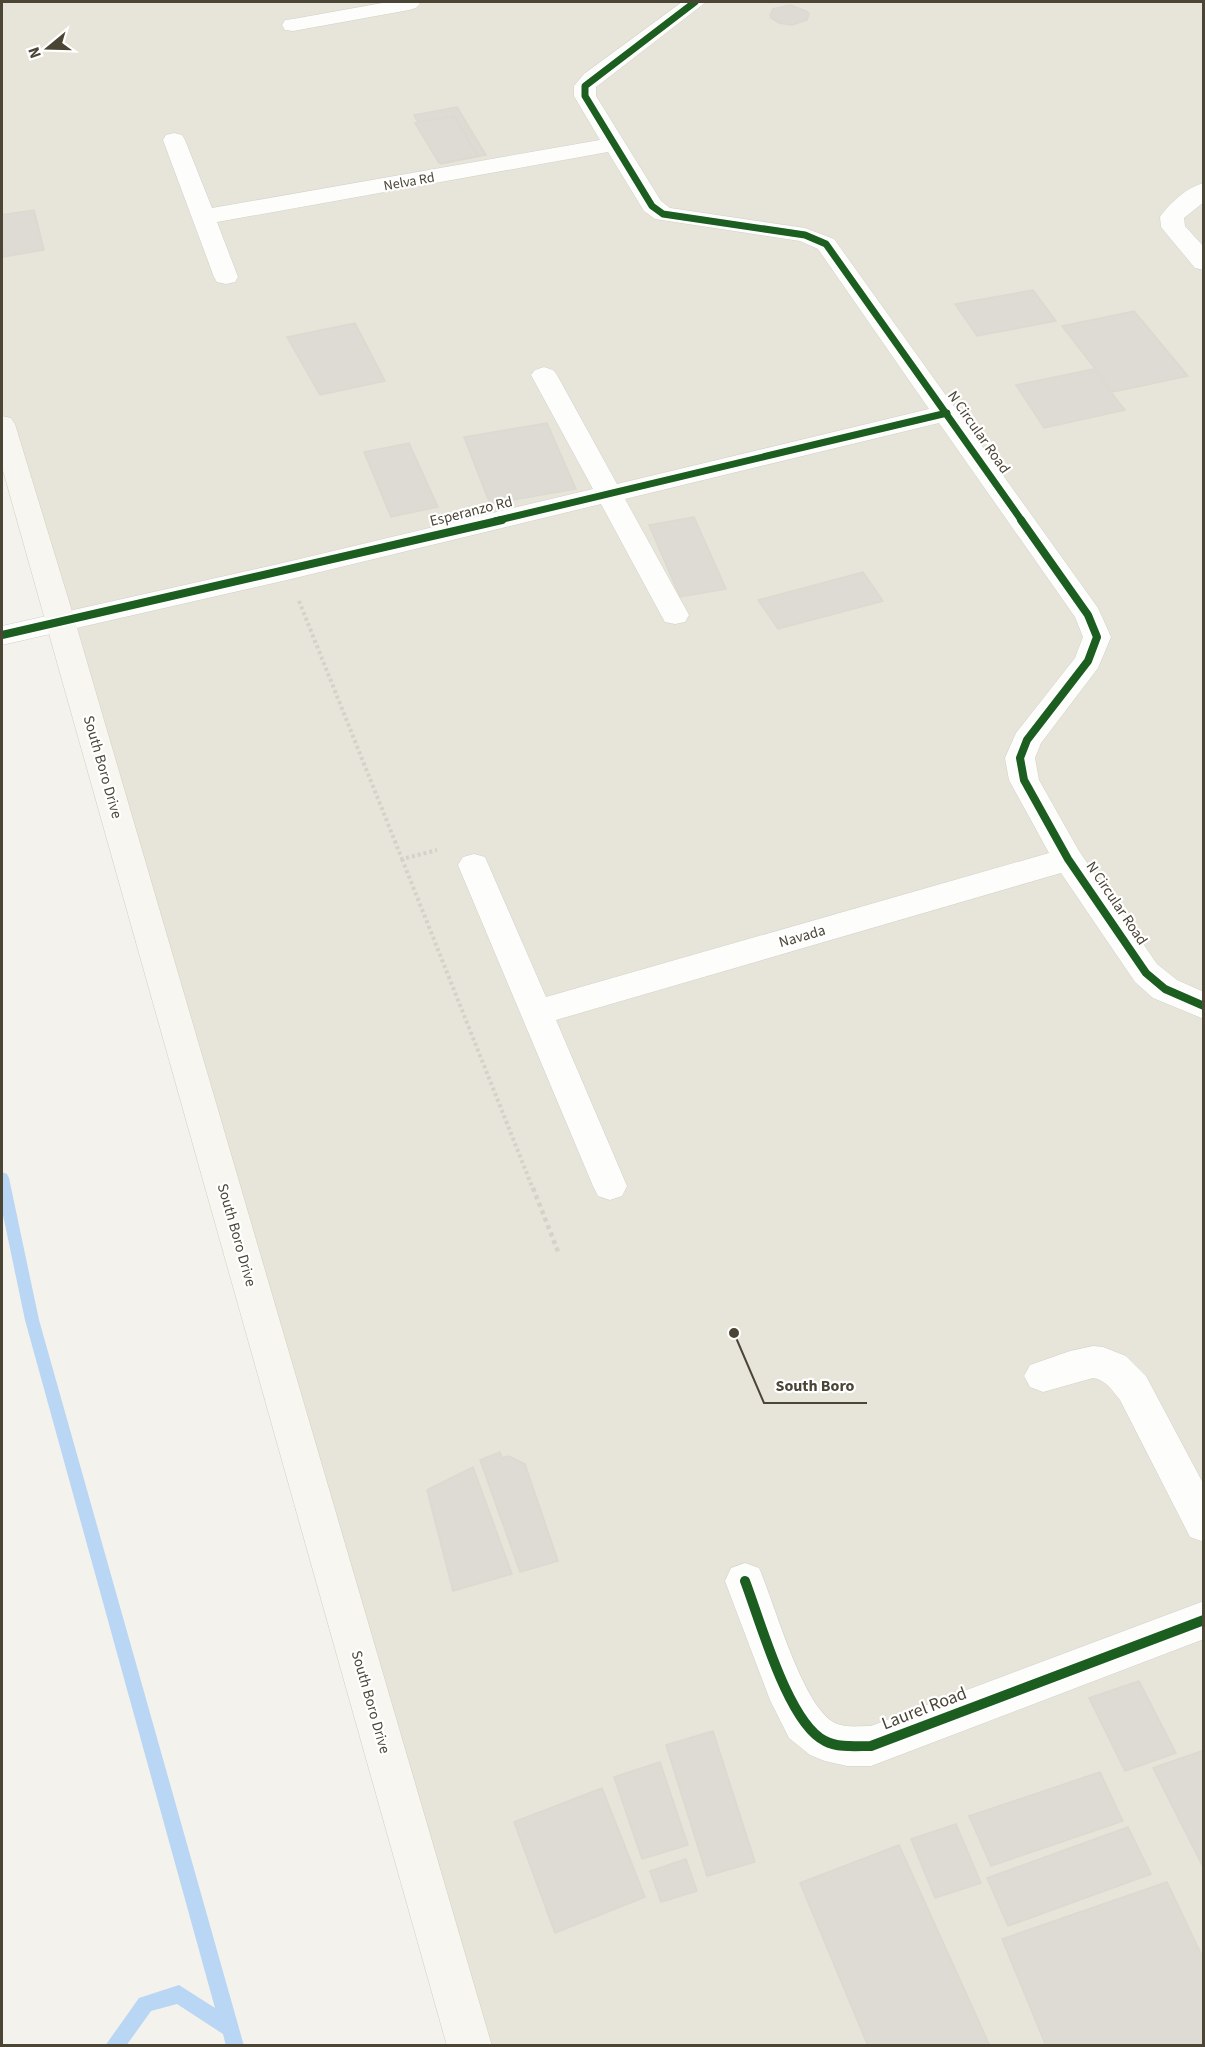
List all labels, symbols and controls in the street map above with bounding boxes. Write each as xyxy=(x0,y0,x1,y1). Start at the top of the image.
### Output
north arrow xyxy=(18,18,78,78)
text: N xyxy=(23,44,47,61)
street label: Nelva Rd xyxy=(382,168,436,196)
street label: N Circular Road xyxy=(942,387,1015,478)
street label: Esperanzo Rd xyxy=(428,491,515,532)
street label: South Boro Drive xyxy=(78,713,127,821)
street label: N Circular Road xyxy=(1081,857,1152,949)
street label: Navada xyxy=(776,920,828,953)
street label: South Boro Drive xyxy=(212,1181,261,1289)
callout: South Boro xyxy=(764,1369,867,1403)
text: South Boro xyxy=(776,1375,855,1397)
street label: South Boro Drive xyxy=(346,1648,395,1756)
street label: Laurel Road xyxy=(878,1681,970,1736)

